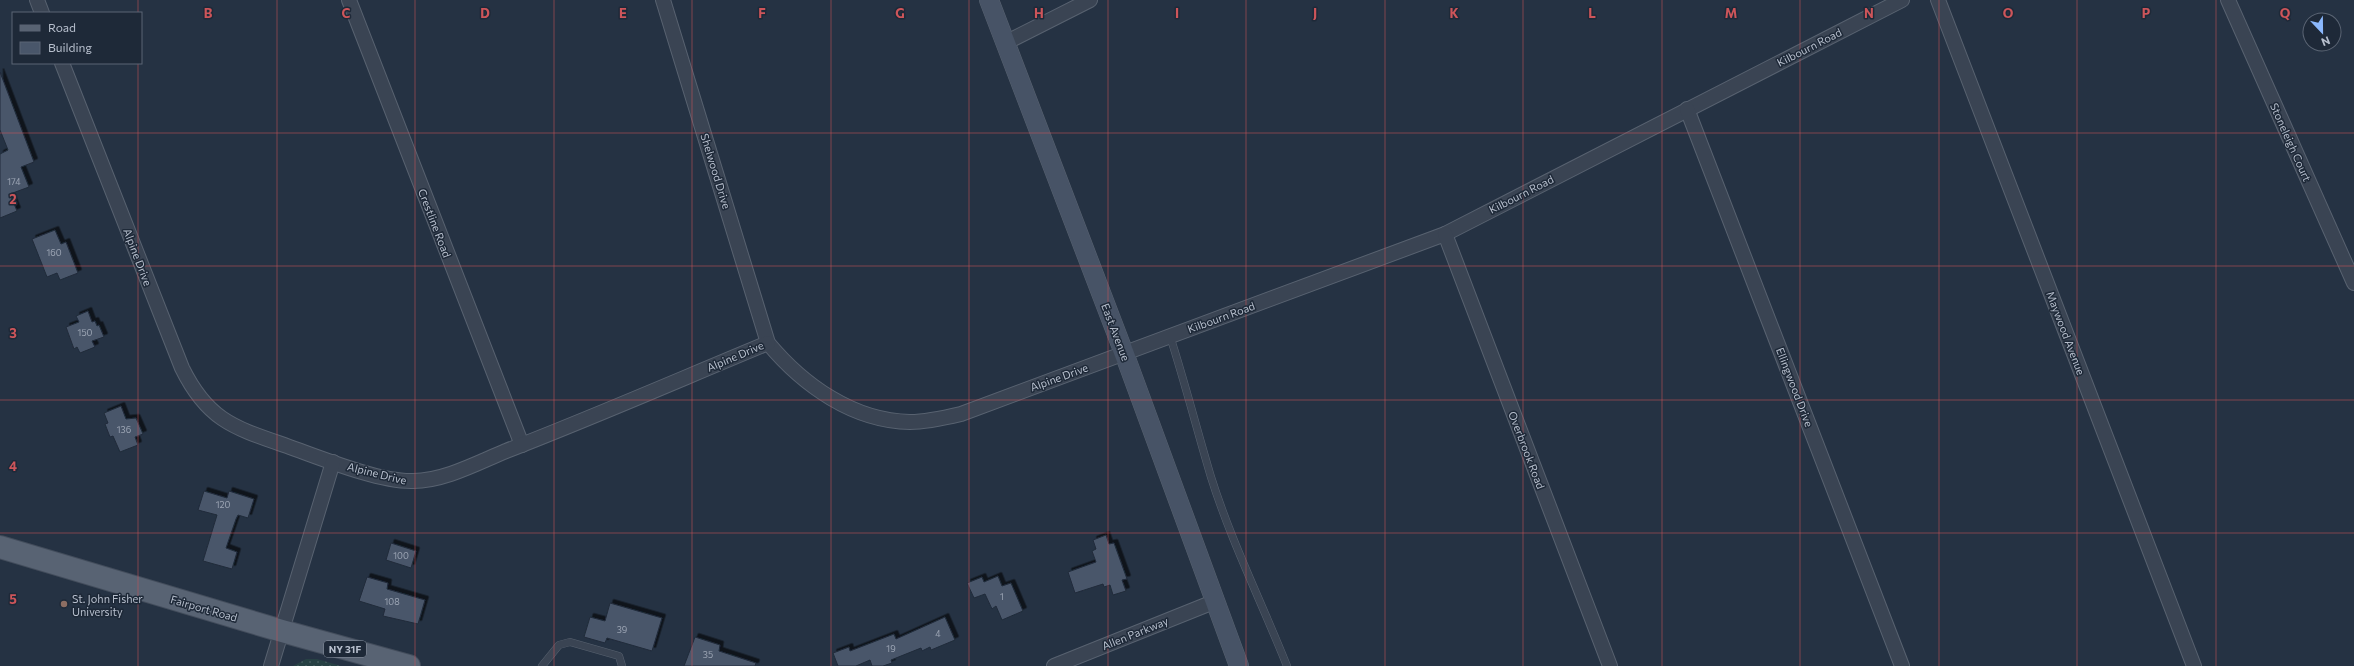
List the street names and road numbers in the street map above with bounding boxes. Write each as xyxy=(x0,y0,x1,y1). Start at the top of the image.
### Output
street label: Kilbourn Road xyxy=(1775,25,1843,69)
street label: Stoneleigh Court xyxy=(2268,101,2314,184)
street label: Shelwood Drive xyxy=(698,132,734,210)
street label: Kilbourn Road xyxy=(1487,172,1555,216)
street label: Crestline Road xyxy=(416,187,454,259)
street label: Alpine Drive xyxy=(121,226,155,288)
street label: Maywood Avenue xyxy=(2044,289,2088,377)
street label: Kilbourn Road xyxy=(1186,299,1256,335)
street label: East Avenue xyxy=(1099,301,1133,363)
street label: Alpine Drive xyxy=(705,338,766,374)
street label: Ellingwood Drive xyxy=(1774,345,1816,429)
street label: Alpine Drive xyxy=(1028,360,1090,393)
street label: Overbrook Road xyxy=(1506,409,1548,491)
street label: Alpine Drive xyxy=(346,459,408,487)
street label: Fairport Road xyxy=(169,592,239,624)
street label: Allen Parkway xyxy=(1100,614,1170,652)
road number: NY 31F xyxy=(324,641,366,657)

